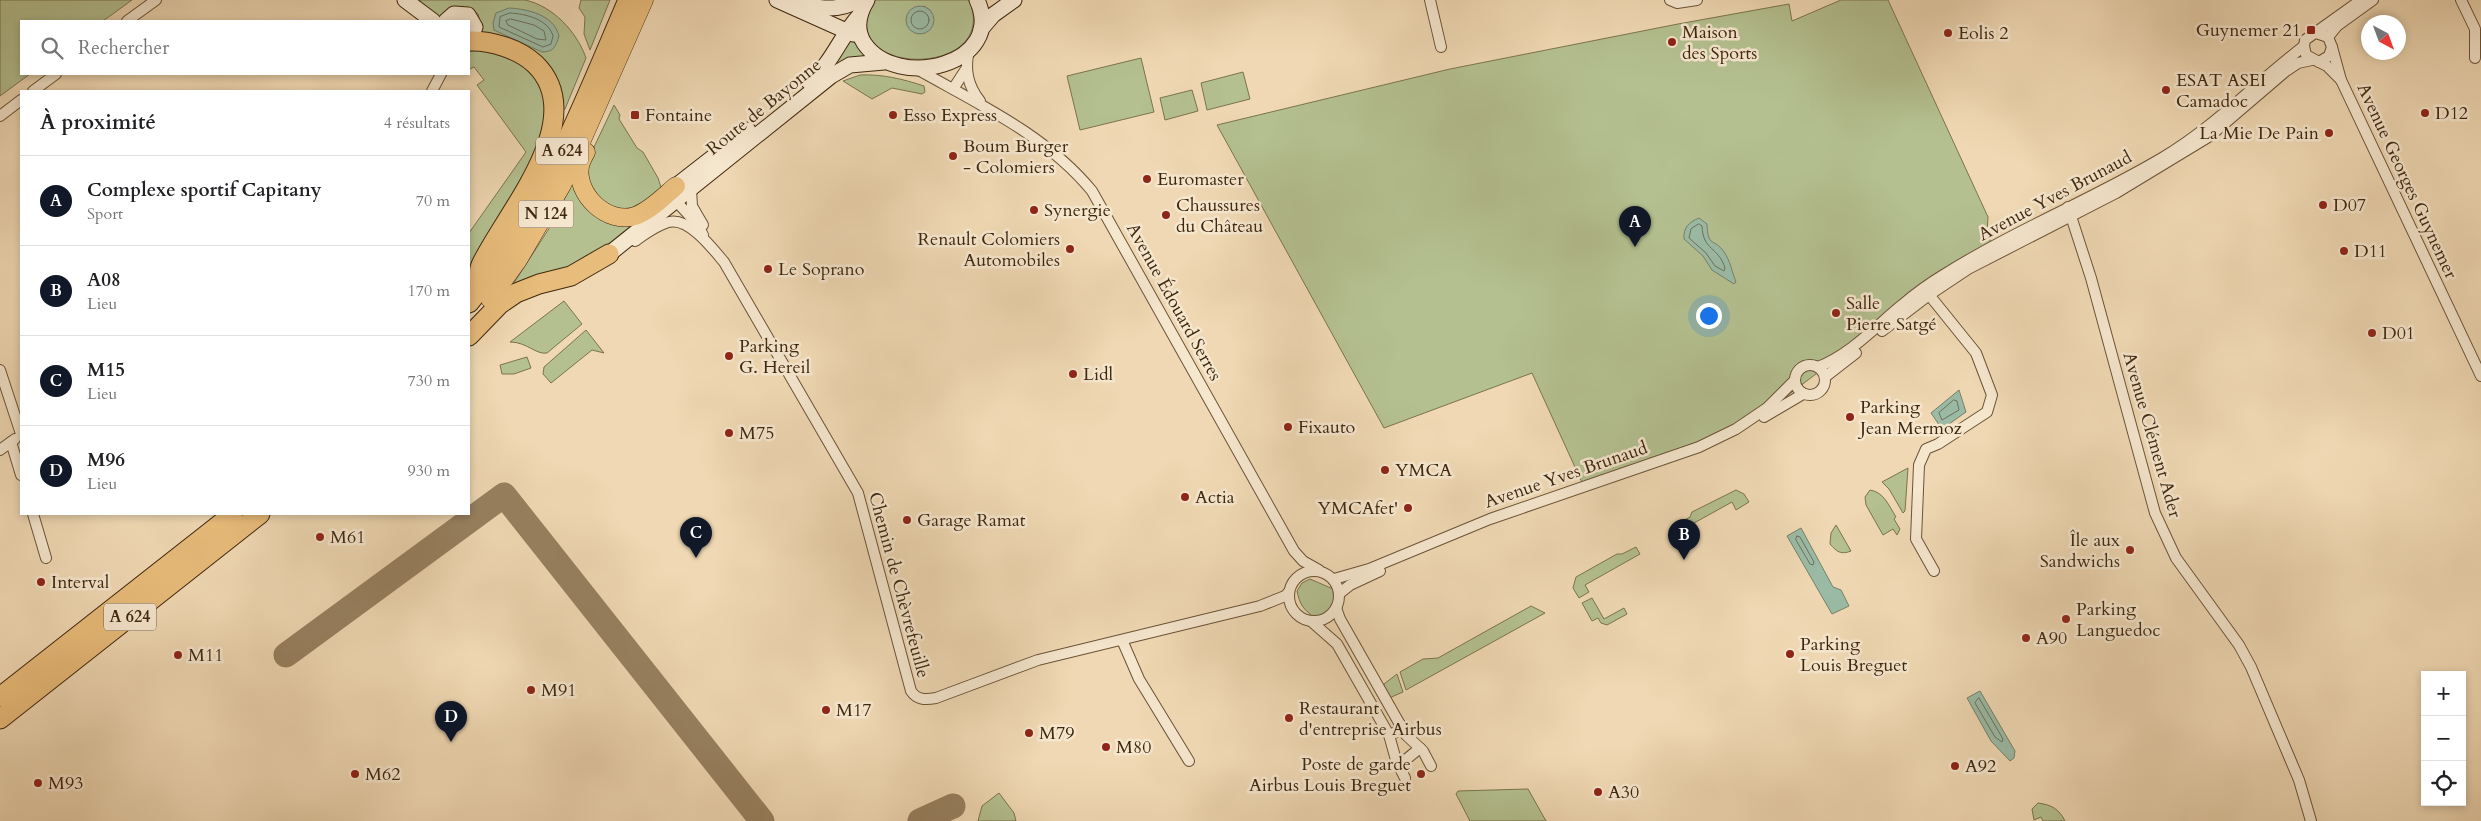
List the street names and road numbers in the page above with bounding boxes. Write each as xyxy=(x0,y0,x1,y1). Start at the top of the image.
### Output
street label: Route de Bayonne xyxy=(701,53,827,161)
street label: Avenue Georges Guynemer xyxy=(2351,79,2464,283)
road number: A 624 xyxy=(536,138,588,164)
street label: Avenue Yves Brunaud xyxy=(1974,145,2137,247)
road number: N 124 xyxy=(518,200,574,228)
street label: Avenue Édouard Serres xyxy=(1120,219,1228,385)
street label: Avenue Clément Ader xyxy=(2116,349,2188,521)
street label: Avenue Yves Brunaud xyxy=(1481,435,1651,515)
street label: Chemin de Chèvrefeuille xyxy=(862,489,936,681)
road number: A 624 xyxy=(104,604,156,630)

